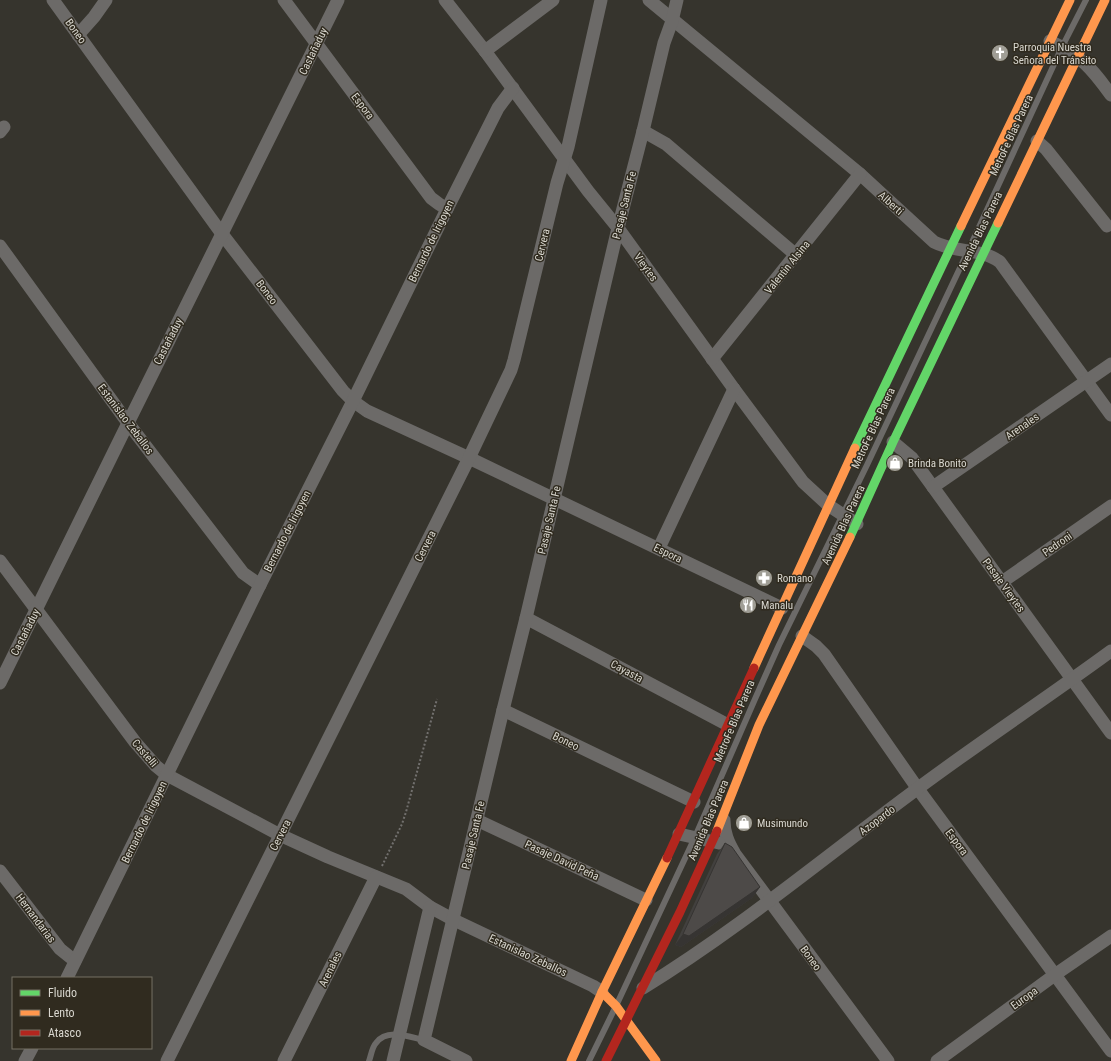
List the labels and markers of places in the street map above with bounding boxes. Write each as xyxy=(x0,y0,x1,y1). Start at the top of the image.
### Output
place label: Parroquia Nuestra Señora del Tránsito xyxy=(1013,41,1097,67)
church icon: Parroquia Nuestra Señora del Tránsito xyxy=(990,43,1010,63)
shop icon: Brinda Bonito xyxy=(885,453,905,473)
place label: Brinda Bonito xyxy=(908,457,967,470)
pharmacy icon: Romano xyxy=(754,568,774,588)
place label: Romano xyxy=(777,572,813,585)
restaurant icon: Manalu xyxy=(738,595,758,615)
place label: Manalu xyxy=(761,599,793,612)
shop icon: Musimundo xyxy=(734,813,754,833)
place label: Musimundo xyxy=(757,817,809,830)

